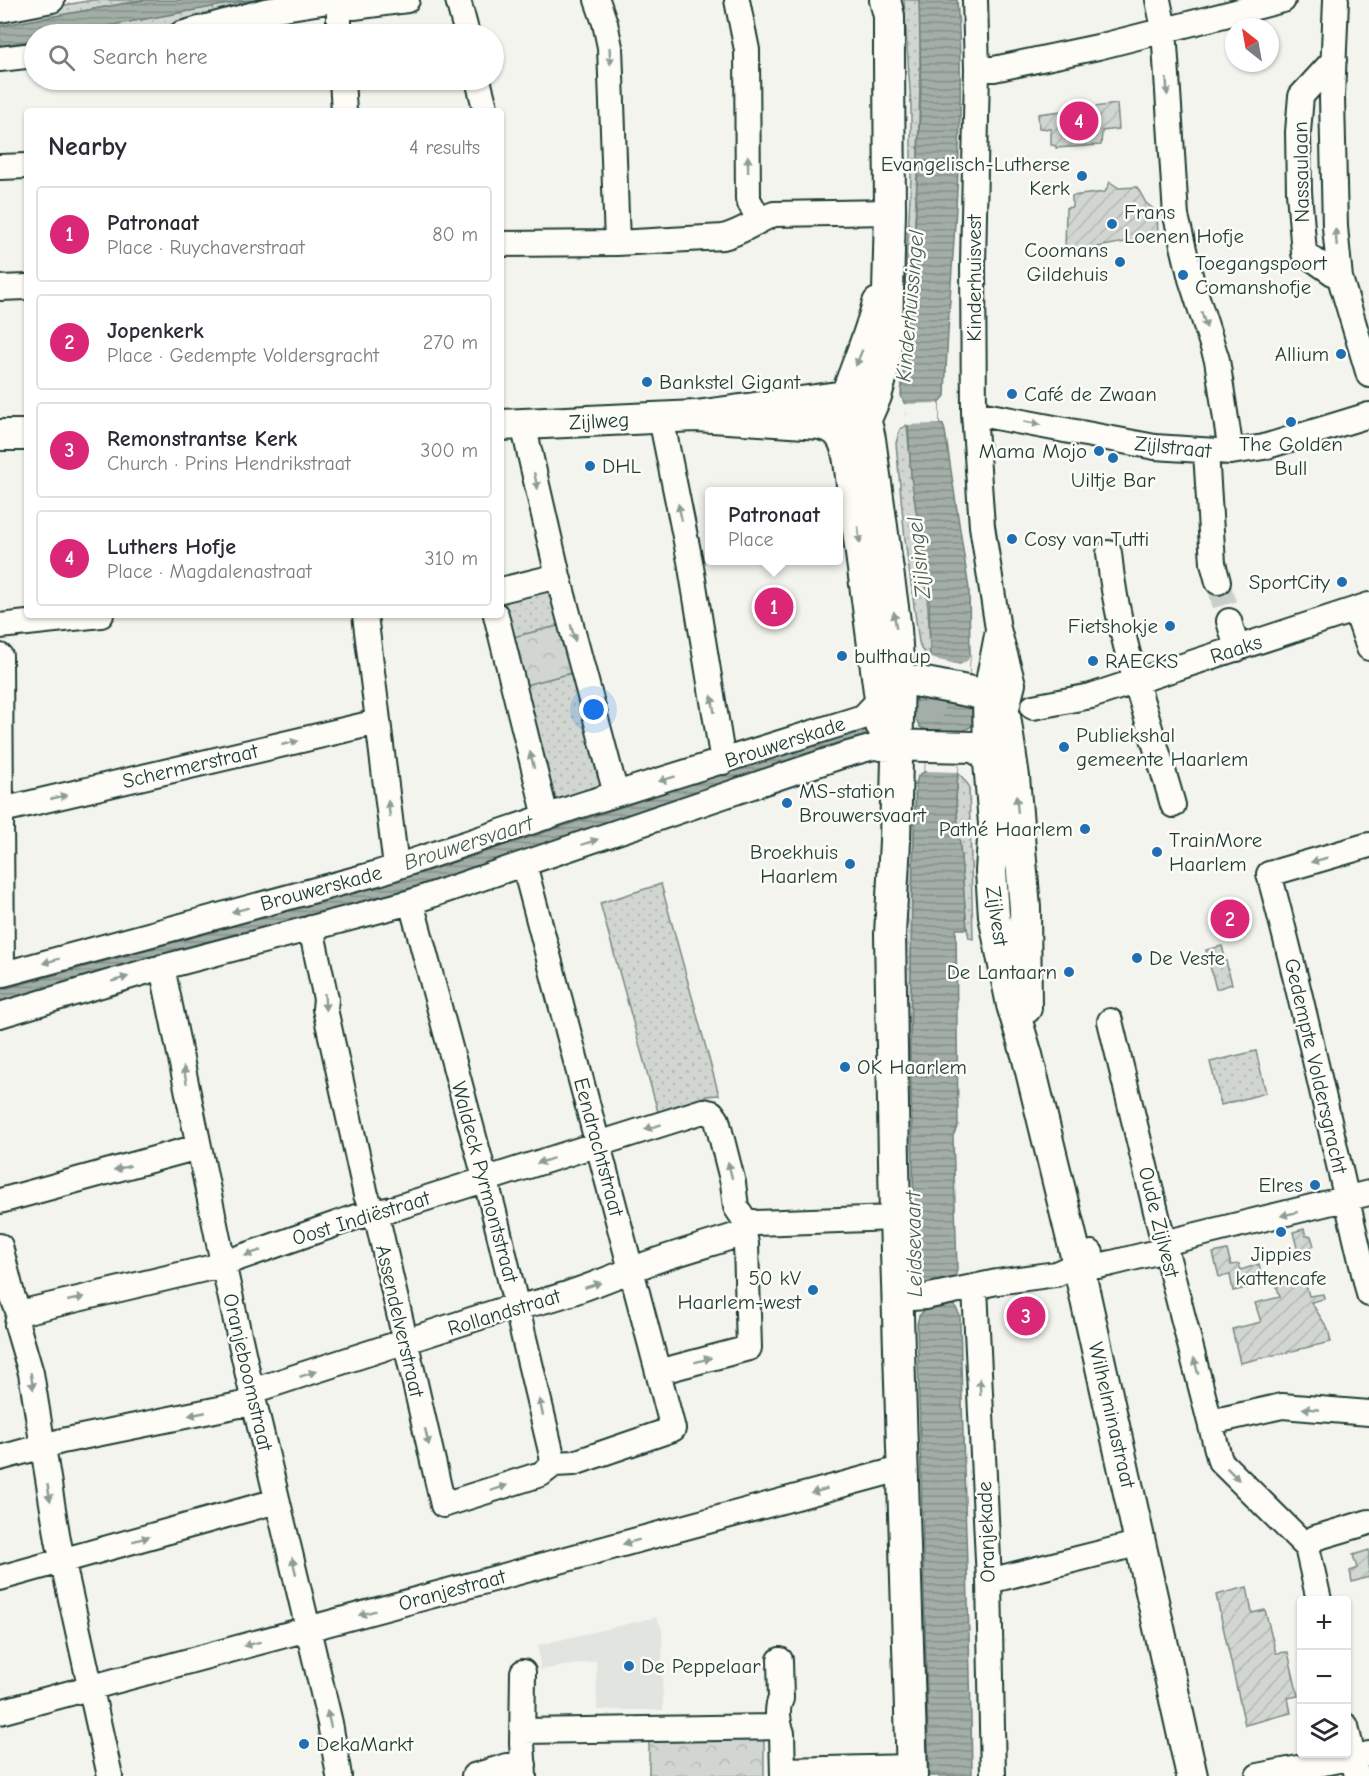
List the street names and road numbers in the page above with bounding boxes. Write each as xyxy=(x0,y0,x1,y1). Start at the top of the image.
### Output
street label: Nassaulaan xyxy=(1288,121,1314,223)
street label: Kinderhuisvest xyxy=(962,213,986,342)
street label: Zijlweg xyxy=(568,407,630,435)
street label: Zijlstraat xyxy=(1134,431,1213,463)
street label: Raaks xyxy=(1207,629,1265,669)
street label: Brouwerskade xyxy=(722,711,848,773)
street label: Schermerstraat xyxy=(120,739,261,793)
street label: Brouwerskade xyxy=(258,860,384,916)
street label: Zijlvest xyxy=(981,885,1013,948)
street label: Gedempte Voldersgracht xyxy=(1280,956,1353,1177)
street label: Eendrachtstraat xyxy=(569,1075,629,1220)
street label: Waldeck Pyrmontstraat xyxy=(447,1079,524,1286)
street label: Oude Zijlvest xyxy=(1134,1164,1185,1281)
street label: Oost Indiëstraat xyxy=(289,1185,434,1250)
street label: Assendelverstraat xyxy=(371,1243,429,1400)
street label: Rollandstraat xyxy=(445,1283,564,1341)
street label: Oranjeboomstraat xyxy=(218,1291,278,1454)
street label: Wilhelminastraat xyxy=(1084,1340,1141,1491)
street label: Oranjekade xyxy=(972,1481,1000,1583)
street label: Oranjestraat xyxy=(396,1564,509,1616)

